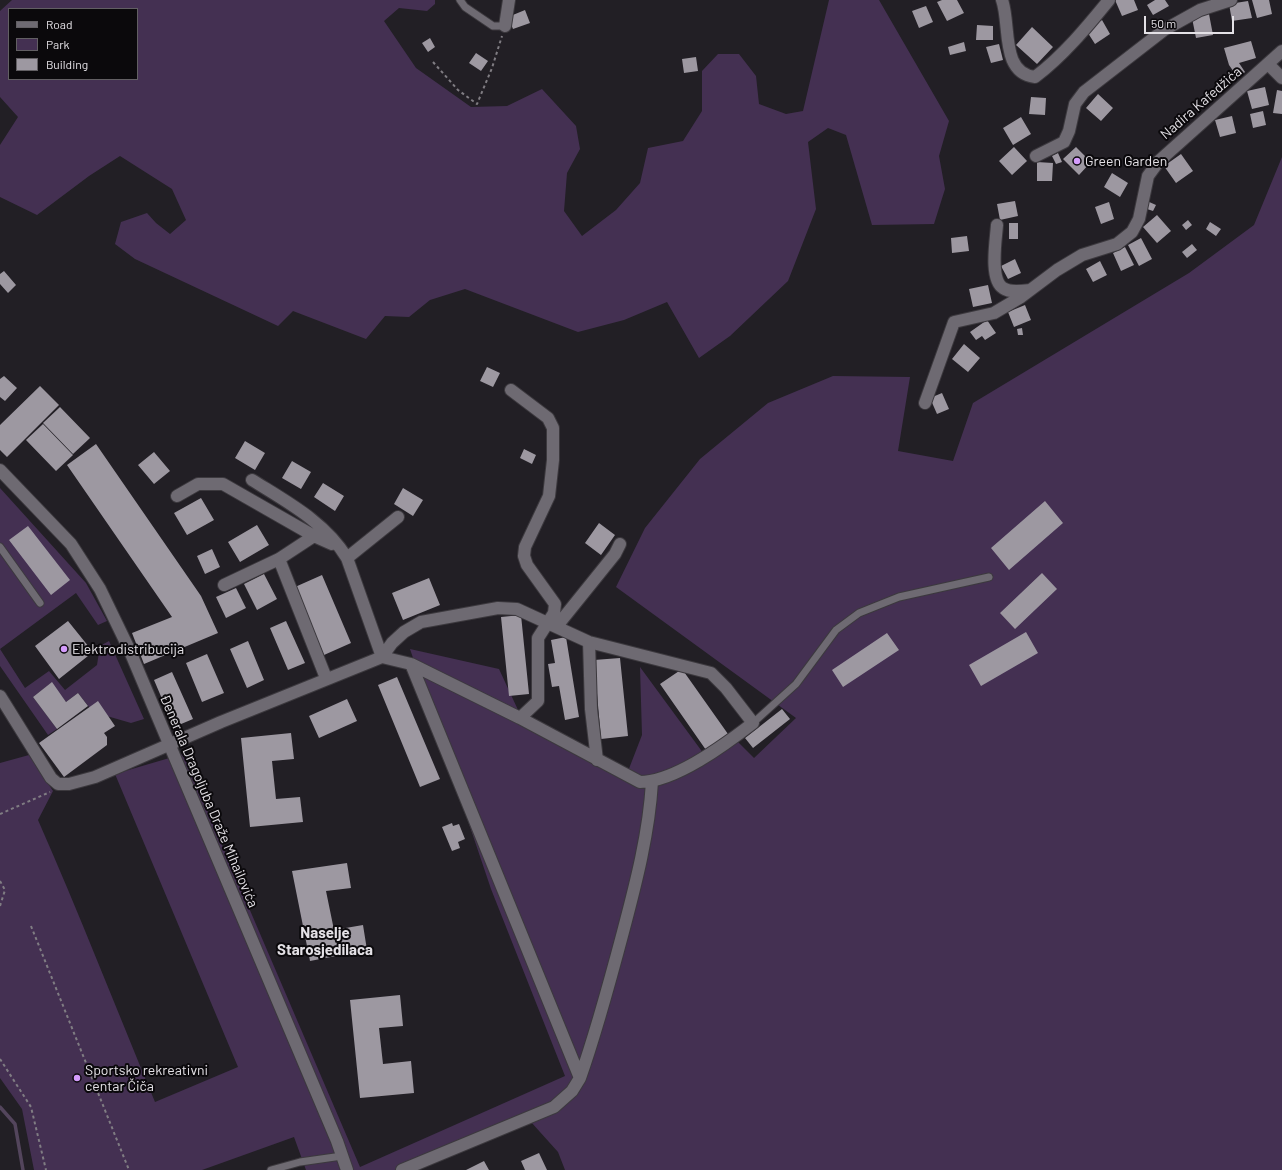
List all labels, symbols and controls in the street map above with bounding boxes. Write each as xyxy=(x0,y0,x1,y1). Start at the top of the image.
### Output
legend xyxy=(8,8,138,80)
scale bar xyxy=(1146,8,1236,34)
text: 50 m xyxy=(1151,16,1176,30)
text: Road xyxy=(46,17,73,31)
text: Park xyxy=(46,37,70,51)
text: Building xyxy=(46,57,88,71)
street label: Nadira Kafedžića xyxy=(1157,63,1245,143)
place label: Green Garden xyxy=(1085,153,1167,169)
marker: Green Garden xyxy=(1072,156,1082,166)
place label: Elektrodistribucija xyxy=(72,641,184,657)
marker: Elektrodistribucija xyxy=(59,644,69,654)
street label: Đenerala Dragoljuba Draže Mihailovića xyxy=(156,692,262,910)
district label: Naselje Starosjedilaca xyxy=(277,924,373,959)
place label: Sportsko rekreativni centar Čiča xyxy=(85,1062,208,1094)
marker: Sportsko rekreativni centar Čiča xyxy=(72,1073,82,1083)

